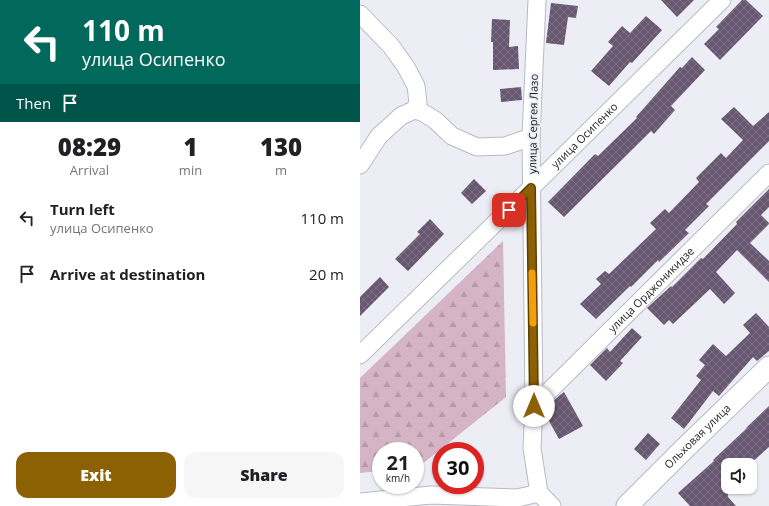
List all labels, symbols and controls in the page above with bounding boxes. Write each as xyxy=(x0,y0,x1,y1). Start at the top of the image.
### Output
text: 110 m xyxy=(82,11,165,49)
icon: left xyxy=(16,16,68,68)
text: улица Осипенко xyxy=(82,47,226,71)
street label: улица Сергея Лазо xyxy=(524,73,541,174)
icon: arrive xyxy=(59,92,81,114)
text: Then xyxy=(16,93,51,113)
street label: улица Осипенко xyxy=(548,99,621,171)
text: 08:29 xyxy=(58,130,121,163)
text: 1 xyxy=(183,130,198,163)
text: 130 xyxy=(260,130,302,163)
text: Arrival xyxy=(70,161,109,179)
text: min xyxy=(179,161,202,179)
text: m xyxy=(275,161,287,179)
pin xyxy=(492,193,526,227)
text: Turn left xyxy=(50,199,115,219)
icon: arrive xyxy=(498,199,520,221)
icon: left xyxy=(16,207,38,229)
text: 110 m xyxy=(300,208,344,228)
text: улица Осипенко xyxy=(50,219,154,237)
street label: улица Орджоникидзе xyxy=(605,243,697,335)
icon: arrive xyxy=(16,263,38,285)
text: Arrive at destination xyxy=(50,264,205,284)
text: 20 m xyxy=(309,264,344,284)
position arrow xyxy=(513,385,555,427)
street label: Ольховая улица xyxy=(661,400,733,472)
speed limit sign: 30 xyxy=(432,442,484,494)
text: 21 xyxy=(387,449,409,476)
button: Exit xyxy=(16,452,176,498)
button: Share xyxy=(184,452,344,498)
map controls xyxy=(721,458,757,494)
button: sound xyxy=(721,458,757,494)
text: km/h xyxy=(386,471,410,485)

